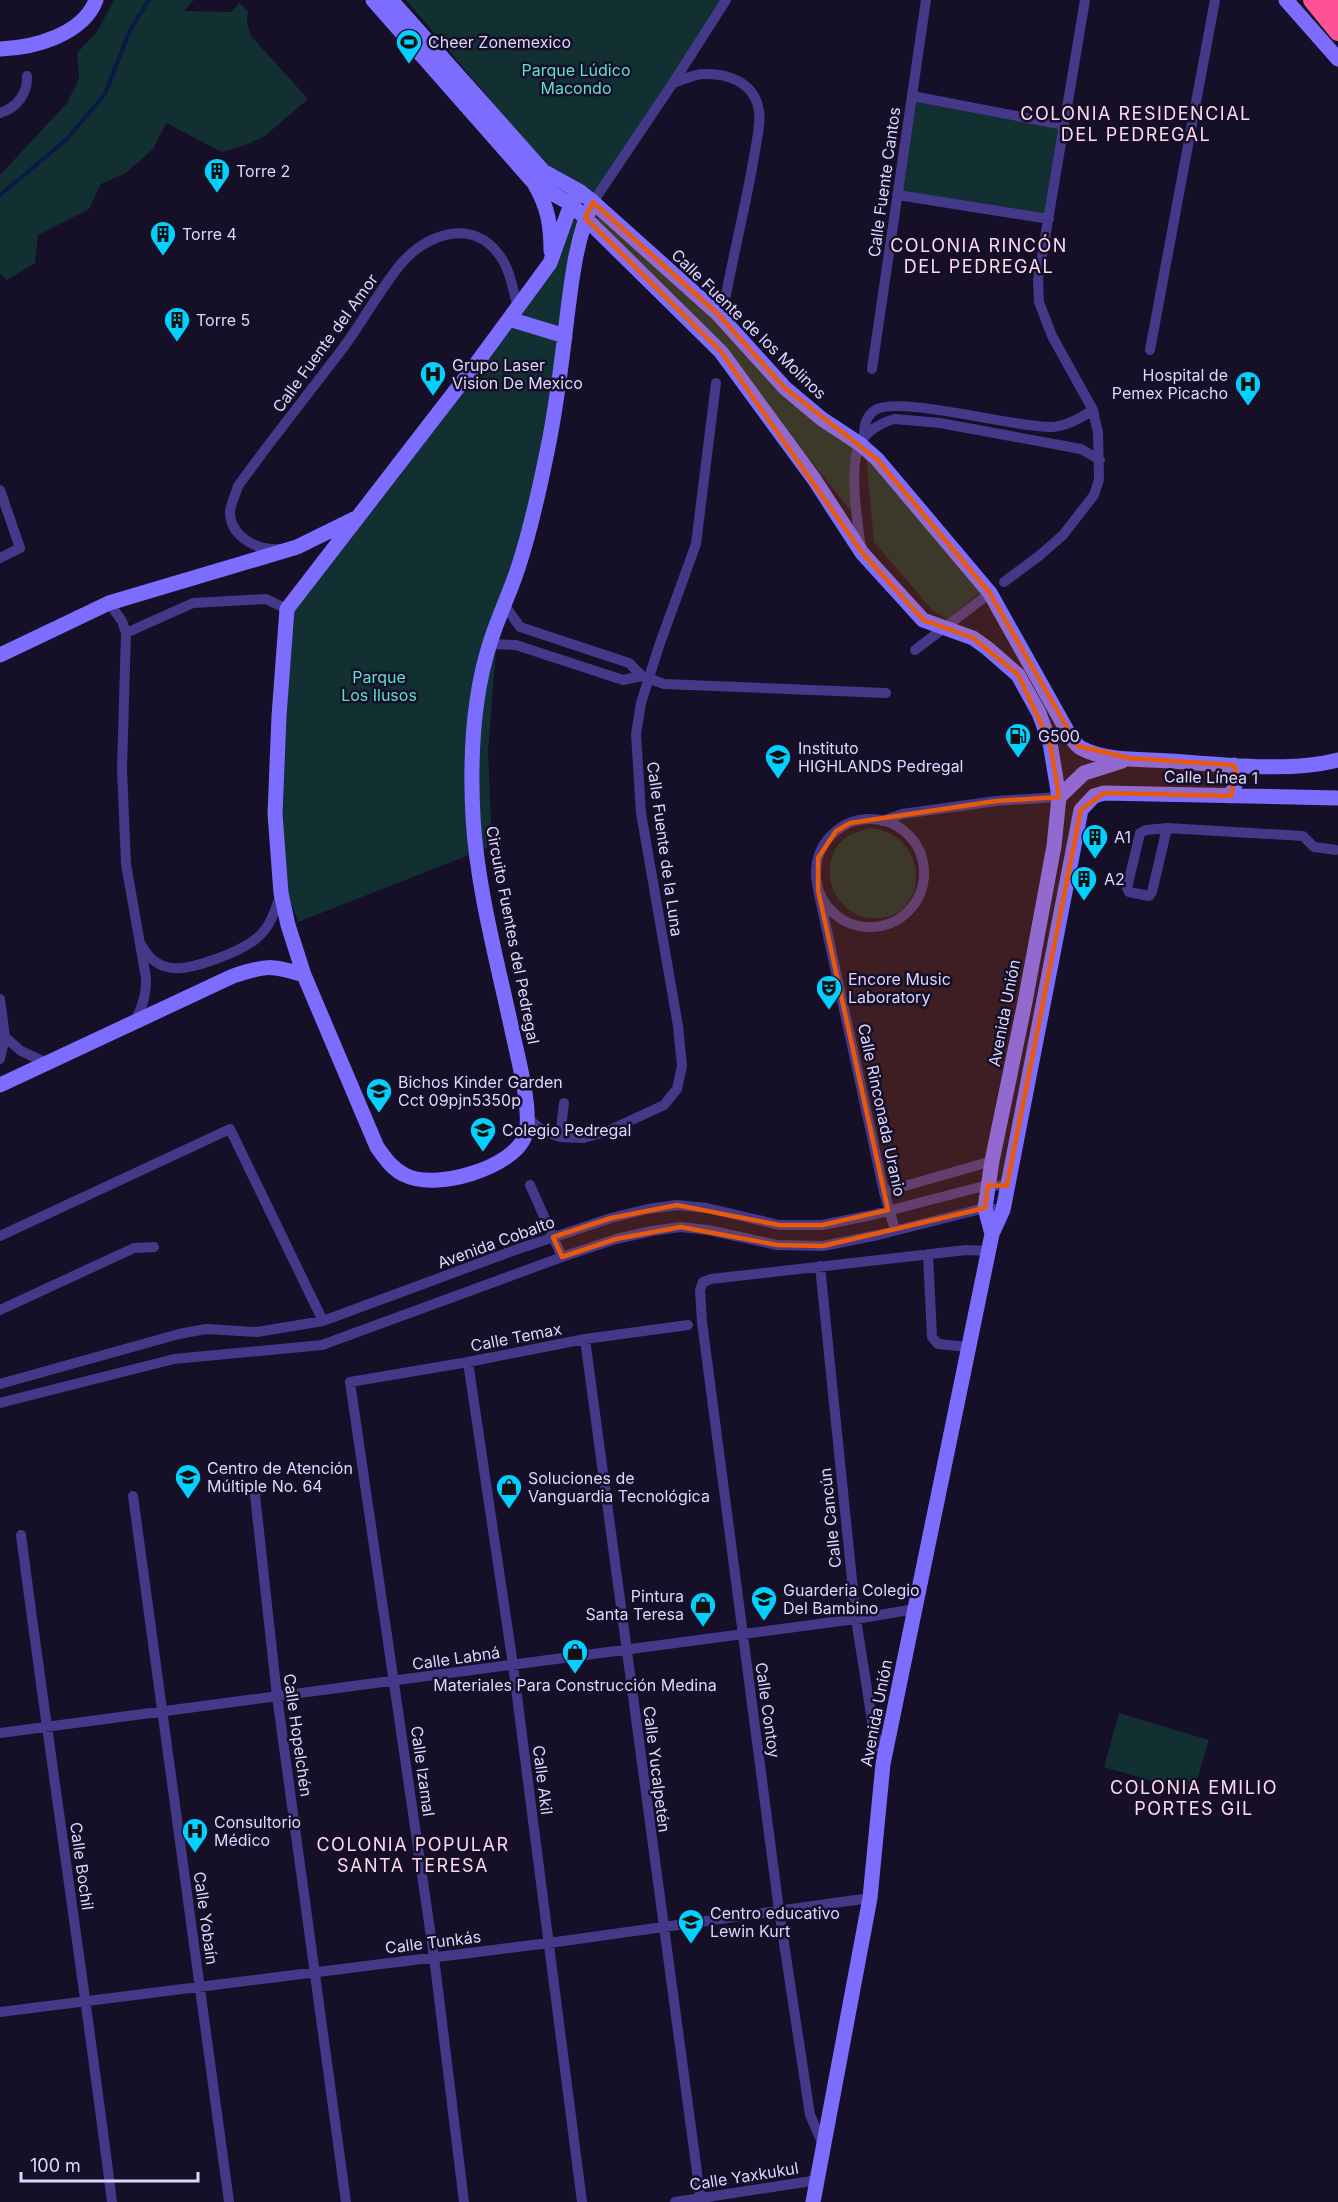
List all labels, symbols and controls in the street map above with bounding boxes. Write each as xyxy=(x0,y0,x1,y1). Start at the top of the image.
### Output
sports icon: Cheer Zonemexico xyxy=(394,27,424,65)
place label: Cheer Zonemexico xyxy=(428,32,571,52)
park label: Parque Lúdico Macondo xyxy=(522,60,630,98)
district label: COLONIA RESIDENCIAL DEL PEDREGAL xyxy=(1020,103,1252,145)
street label: Calle Fuente Cantos xyxy=(864,106,904,258)
building icon: Torre 2 xyxy=(202,156,232,194)
place label: Torre 2 xyxy=(236,161,290,181)
building icon: Torre 4 xyxy=(148,219,178,257)
place label: Torre 4 xyxy=(182,224,237,244)
district label: COLONIA RINCÓN DEL PEDREGAL xyxy=(890,234,1068,277)
street label: Calle Fuente de los Molinos xyxy=(667,245,831,403)
street label: Calle Fuente del Amor xyxy=(268,270,382,416)
building icon: Torre 5 xyxy=(162,305,192,343)
place label: Torre 5 xyxy=(196,310,250,330)
place label: Grupo Laser Vision De Mexico xyxy=(452,355,583,393)
hospital icon: Grupo Laser Vision De Mexico xyxy=(418,359,448,397)
place label: Hospital de Pemex Picacho xyxy=(1112,365,1228,403)
hospital icon: Hospital de Pemex Picacho xyxy=(1233,369,1263,407)
park label: Parque Los Ilusos xyxy=(341,667,417,705)
fuel station icon: G500 xyxy=(1003,721,1033,759)
place label: G500 xyxy=(1038,726,1080,746)
place label: Instituto HIGHLANDS Pedregal xyxy=(798,738,963,776)
school or university icon: Instituto HIGHLANDS Pedregal xyxy=(763,742,793,780)
street label: Calle Fuente de la Luna xyxy=(643,760,687,938)
street label: Calle Línea 1 xyxy=(1164,766,1258,788)
building icon: A1 xyxy=(1080,822,1110,860)
street label: Circuito Fuentes del Pedregal xyxy=(482,824,544,1046)
place label: A1 xyxy=(1114,827,1131,847)
building icon: A2 xyxy=(1069,864,1099,902)
place label: A2 xyxy=(1104,869,1125,889)
street label: Avenida Unión xyxy=(984,958,1024,1068)
place label: Encore Music Laboratory xyxy=(848,969,951,1007)
theatre icon: Encore Music Laboratory xyxy=(814,973,844,1011)
street label: Calle Rinconada Uranio xyxy=(854,1022,910,1198)
place label: Bichos Kinder Garden Cct 09pjn5350p xyxy=(398,1072,563,1110)
school or university icon: Bichos Kinder Garden Cct 09pjn5350p xyxy=(364,1076,394,1114)
school or university icon: Colegio Pedregal xyxy=(468,1115,498,1153)
place label: Colegio Pedregal xyxy=(502,1120,631,1140)
street label: Avenida Cobalto xyxy=(435,1211,557,1273)
street label: Calle Temax xyxy=(469,1318,564,1356)
place label: Centro de Atención Múltiple No. 64 xyxy=(207,1458,353,1496)
school or university icon: Centro de Atención Múltiple No. 64 xyxy=(173,1462,203,1500)
street label: Calle Cancún xyxy=(815,1467,845,1569)
place label: Soluciones de Vanguardia Tecnológica xyxy=(528,1468,710,1506)
shop icon: Soluciones de Vanguardia Tecnológica xyxy=(494,1472,524,1510)
place label: Guarderia Colegio Del Bambino xyxy=(783,1580,920,1618)
school or university icon: Guarderia Colegio Del Bambino xyxy=(749,1584,779,1622)
place label: Pintura Santa Teresa xyxy=(586,1586,684,1624)
shop icon: Pintura Santa Teresa xyxy=(688,1590,718,1628)
shop icon: Materiales Para Construcción Medina xyxy=(560,1637,590,1675)
street label: Calle Labná xyxy=(411,1642,501,1674)
street label: Avenida Unión xyxy=(856,1658,896,1768)
street label: Calle Contoy xyxy=(751,1661,785,1759)
street label: Calle Hopelchén xyxy=(279,1672,317,1798)
place label: Materiales Para Construcción Medina xyxy=(433,1675,717,1695)
street label: Calle Yucalpetén xyxy=(639,1705,675,1833)
street label: Calle Izamal xyxy=(407,1724,439,1818)
street label: Calle Akil xyxy=(529,1744,557,1816)
district label: COLONIA EMILIO PORTES GIL xyxy=(1110,1777,1278,1819)
place label: Consultorio Médico xyxy=(214,1812,301,1850)
hospital icon: Consultorio Médico xyxy=(180,1816,210,1854)
street label: Calle Bochil xyxy=(66,1821,98,1911)
district label: COLONIA POPULAR SANTA TERESA xyxy=(316,1834,510,1876)
street label: Calle Yobaín xyxy=(190,1870,222,1966)
place label: Centro educativo Lewin Kurt xyxy=(710,1903,840,1941)
school or university icon: Centro educativo Lewin Kurt xyxy=(676,1907,706,1945)
street label: Calle Tunkás xyxy=(384,1926,482,1958)
scale bar xyxy=(21,2145,198,2183)
text: 100 m xyxy=(30,2155,81,2176)
street label: Calle Yaxkukul xyxy=(688,2158,800,2194)

